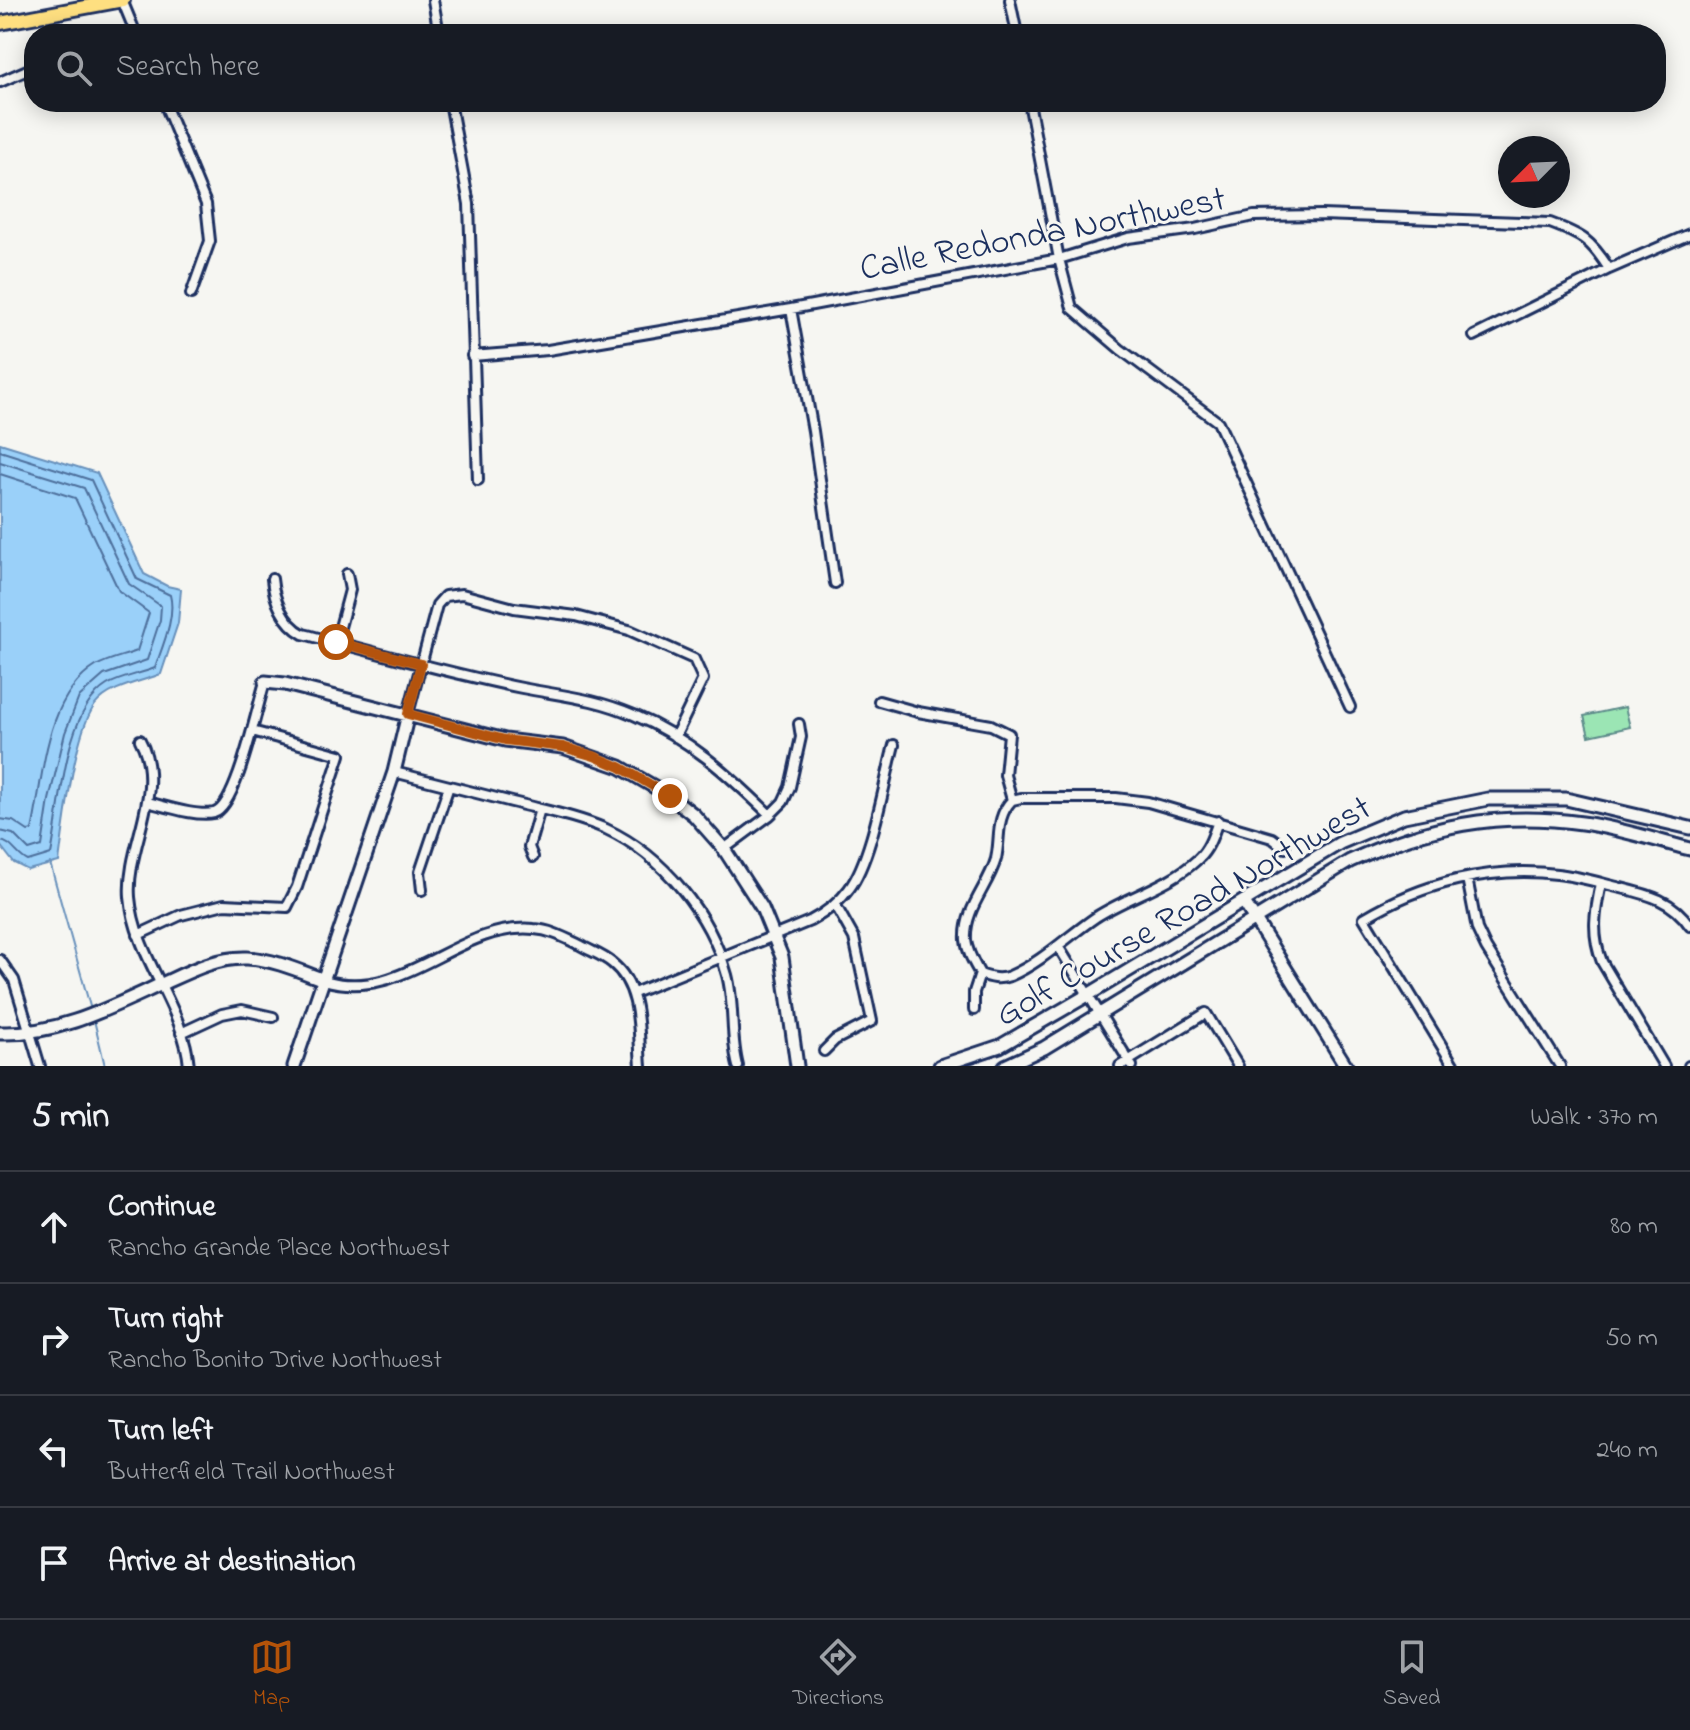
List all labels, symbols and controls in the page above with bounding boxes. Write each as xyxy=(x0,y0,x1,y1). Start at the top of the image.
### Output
search box xyxy=(24,24,1666,112)
icon: search xyxy=(52,46,96,90)
text: Search here xyxy=(116,46,260,90)
north arrow xyxy=(1498,136,1570,208)
street label: Calle Redonda Northwest xyxy=(856,174,1230,297)
route start xyxy=(318,624,354,660)
route end xyxy=(652,778,688,814)
street label: Golf Course Road Northwest xyxy=(986,783,1382,1042)
text: 5 min xyxy=(32,1093,109,1143)
text: Walk · 370 m xyxy=(1530,1099,1658,1137)
text: Continue xyxy=(108,1186,216,1230)
icon: ahead xyxy=(32,1205,76,1249)
text: 80 m xyxy=(1610,1208,1658,1246)
text: Rancho Grande Place Northwest xyxy=(108,1230,450,1268)
text: Turn right xyxy=(108,1298,223,1342)
icon: right xyxy=(32,1317,76,1361)
text: 50 m xyxy=(1605,1320,1658,1358)
text: Rancho Bonito Drive Northwest xyxy=(108,1342,442,1380)
text: Turn left xyxy=(108,1410,213,1454)
icon: left xyxy=(32,1429,76,1473)
text: 240 m xyxy=(1596,1432,1658,1470)
text: Butterfield Trail Northwest xyxy=(108,1454,395,1492)
icon: arrive xyxy=(32,1541,76,1585)
text: Arrive at destination xyxy=(108,1541,356,1585)
tab: Map xyxy=(250,1635,294,1715)
tab: Directions xyxy=(793,1635,884,1715)
tab: Saved xyxy=(1383,1635,1440,1715)

